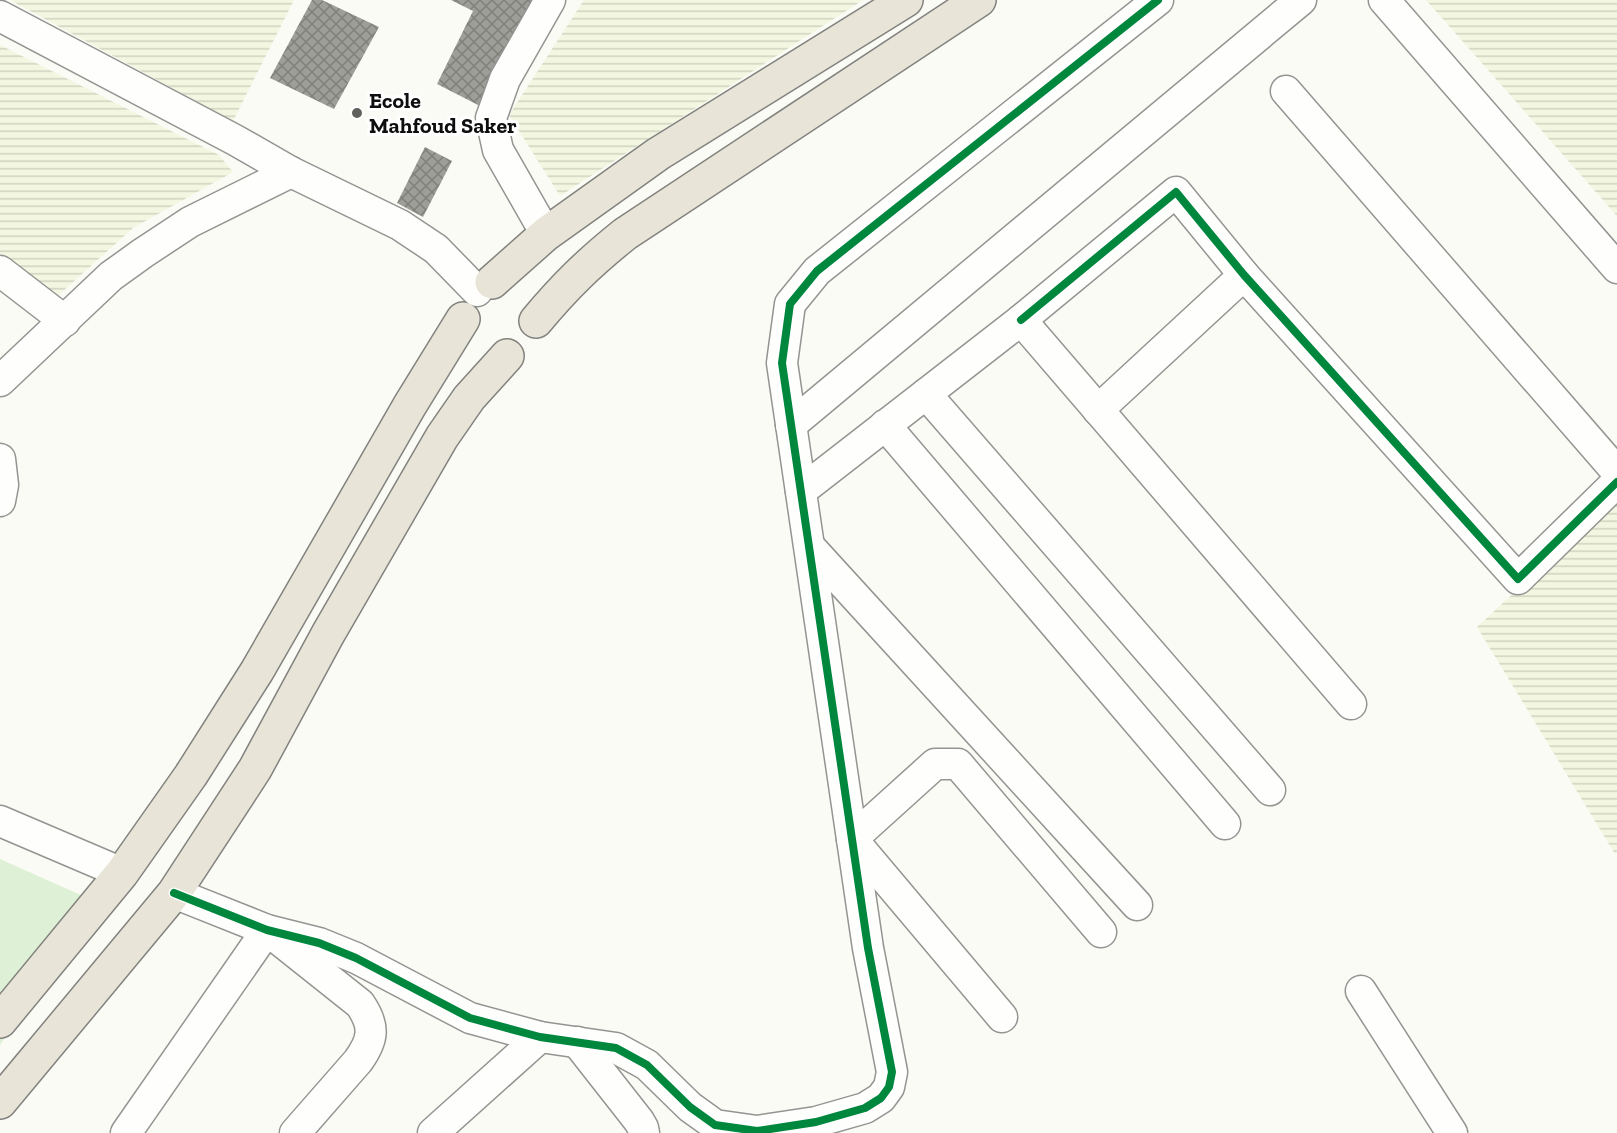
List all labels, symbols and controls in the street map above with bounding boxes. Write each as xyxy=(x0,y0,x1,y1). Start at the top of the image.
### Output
place label: Ecole Mahfoud Saker xyxy=(369,87,517,139)
marker: Ecole Mahfoud Saker xyxy=(350,106,364,120)

